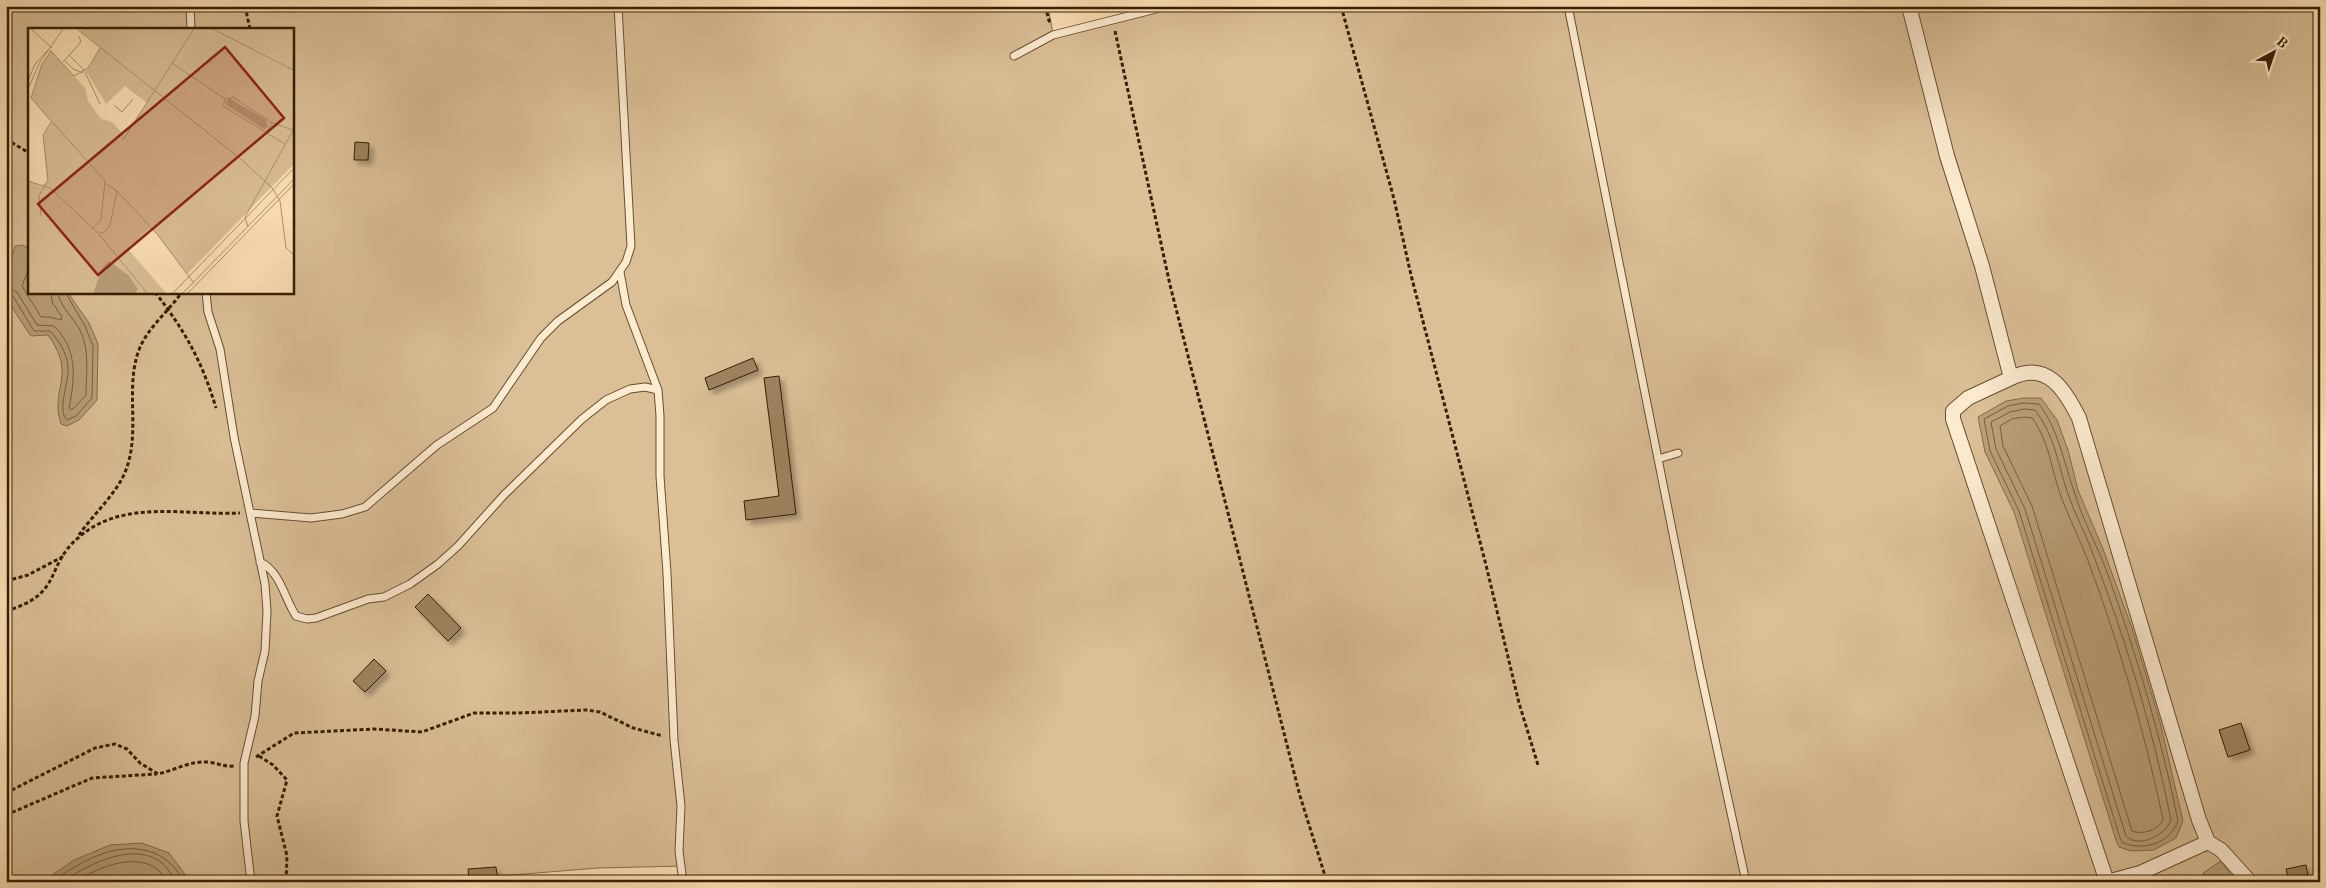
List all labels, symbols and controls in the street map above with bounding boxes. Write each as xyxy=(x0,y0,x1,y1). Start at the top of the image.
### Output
inset map xyxy=(28,28,294,294)
north arrow xyxy=(2248,28,2298,78)
text: B xyxy=(2273,34,2290,51)

